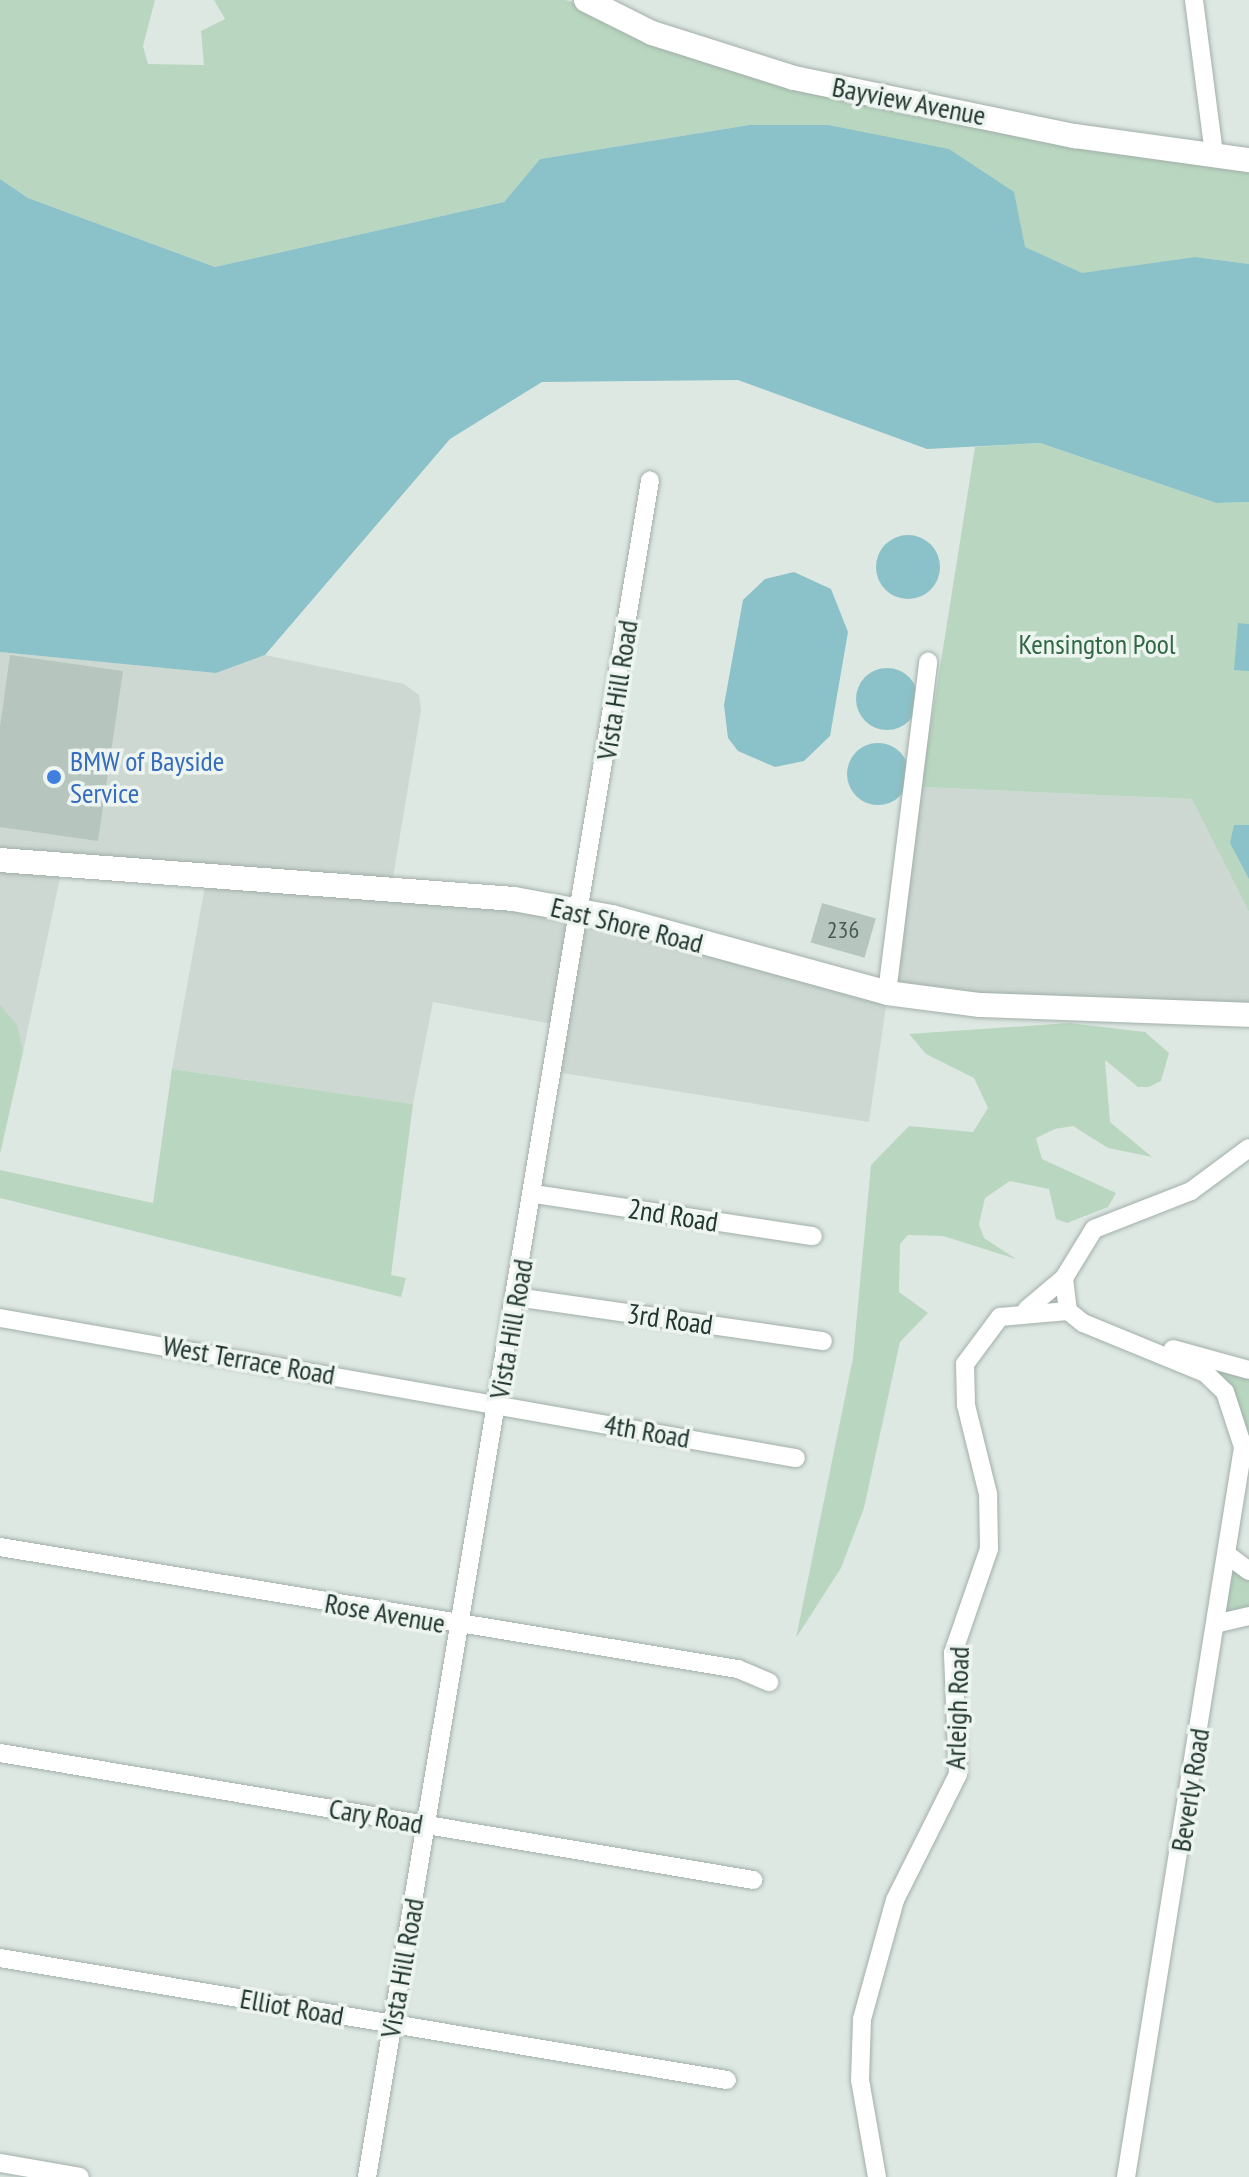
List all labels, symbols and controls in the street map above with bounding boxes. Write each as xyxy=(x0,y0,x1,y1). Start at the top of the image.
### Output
street label: Bayview Avenue xyxy=(829,70,989,132)
street label: Vista Hill Road xyxy=(589,618,645,762)
park label: Kensington Pool xyxy=(1019,627,1175,661)
place label: BMW of Bayside Service xyxy=(70,744,225,810)
marker: BMW of Bayside Service xyxy=(45,768,63,786)
street label: East Shore Road xyxy=(547,890,707,960)
house number: 236 xyxy=(827,916,859,944)
street label: 2nd Road xyxy=(626,1191,720,1239)
street label: Vista Hill Road xyxy=(482,1257,540,1401)
street label: 3rd Road xyxy=(625,1296,715,1342)
street label: West Terrace Road xyxy=(160,1328,338,1392)
street label: 4th Road xyxy=(602,1407,692,1455)
street label: Rose Avenue xyxy=(322,1586,448,1640)
street label: Arleigh Road xyxy=(938,1646,976,1770)
street label: Beverly Road xyxy=(1164,1726,1216,1854)
street label: Cary Road xyxy=(326,1791,426,1841)
street label: Vista Hill Road xyxy=(373,1896,431,2040)
street label: Elliot Road xyxy=(238,1981,346,2033)

